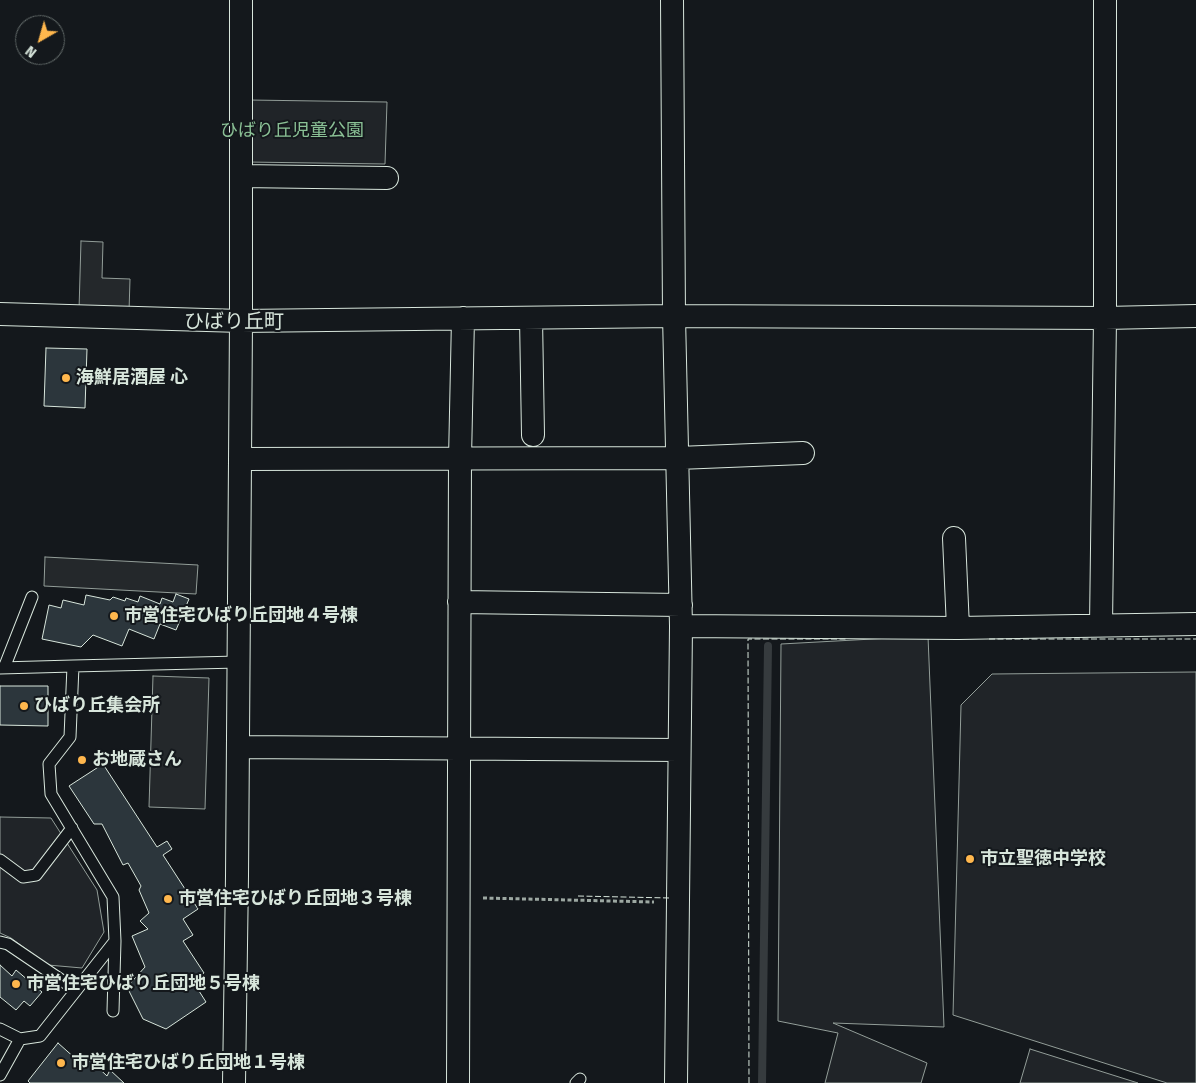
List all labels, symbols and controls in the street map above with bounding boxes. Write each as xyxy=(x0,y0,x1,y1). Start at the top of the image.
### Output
north arrow xyxy=(15,15,65,65)
text: N xyxy=(22,42,40,61)
park label: ひばり丘児童公園 xyxy=(220,120,364,142)
district label: ひばり丘町 xyxy=(184,310,284,334)
place label: 海鮮居酒屋 心 xyxy=(76,367,188,389)
marker: 海鮮居酒屋 心 xyxy=(60,372,72,384)
place label: 市営住宅ひばり丘団地４号棟 xyxy=(124,605,358,627)
marker: 市営住宅ひばり丘団地４号棟 xyxy=(108,610,120,622)
place label: ひばり丘集会所 xyxy=(34,695,160,717)
marker: ひばり丘集会所 xyxy=(18,700,30,712)
place label: お地蔵さん xyxy=(92,749,182,771)
marker: お地蔵さん xyxy=(76,754,88,766)
place label: 市立聖徳中学校 xyxy=(980,848,1106,870)
marker: 市立聖徳中学校 xyxy=(964,853,976,865)
place label: 市営住宅ひばり丘団地３号棟 xyxy=(178,888,412,910)
marker: 市営住宅ひばり丘団地３号棟 xyxy=(162,893,174,905)
place label: 市営住宅ひばり丘団地５号棟 xyxy=(26,973,260,995)
marker: 市営住宅ひばり丘団地５号棟 xyxy=(10,978,22,990)
place label: 市営住宅ひばり丘団地１号棟 xyxy=(71,1052,305,1074)
marker: 市営住宅ひばり丘団地１号棟 xyxy=(55,1057,67,1069)

